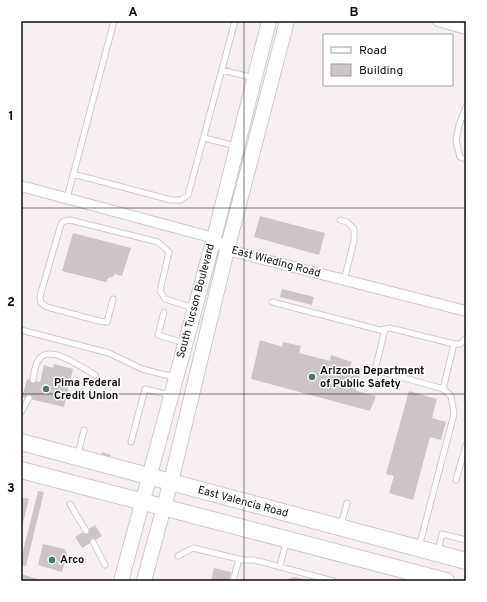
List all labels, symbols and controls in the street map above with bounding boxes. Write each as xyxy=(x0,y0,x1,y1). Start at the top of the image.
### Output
text: A xyxy=(128,5,138,21)
text: B xyxy=(350,5,359,21)
legend xyxy=(323,34,453,86)
text: Road xyxy=(359,43,387,59)
text: Building xyxy=(359,63,403,79)
text: 1 xyxy=(8,109,14,125)
street label: South Tucson Boulevard xyxy=(174,242,218,360)
street label: East Wieding Road xyxy=(230,243,322,281)
text: 2 xyxy=(7,295,15,311)
place label: Arizona Department of Public Safety xyxy=(320,364,424,391)
marker: Arizona Department of Public Safety xyxy=(307,372,317,382)
place label: Pima Federal Credit Union xyxy=(54,376,121,403)
marker: Pima Federal Credit Union xyxy=(41,384,51,394)
text: 3 xyxy=(7,481,15,497)
street label: East Valencia Road xyxy=(196,483,290,521)
place label: Arco xyxy=(60,553,84,567)
marker: Arco xyxy=(47,555,57,565)

